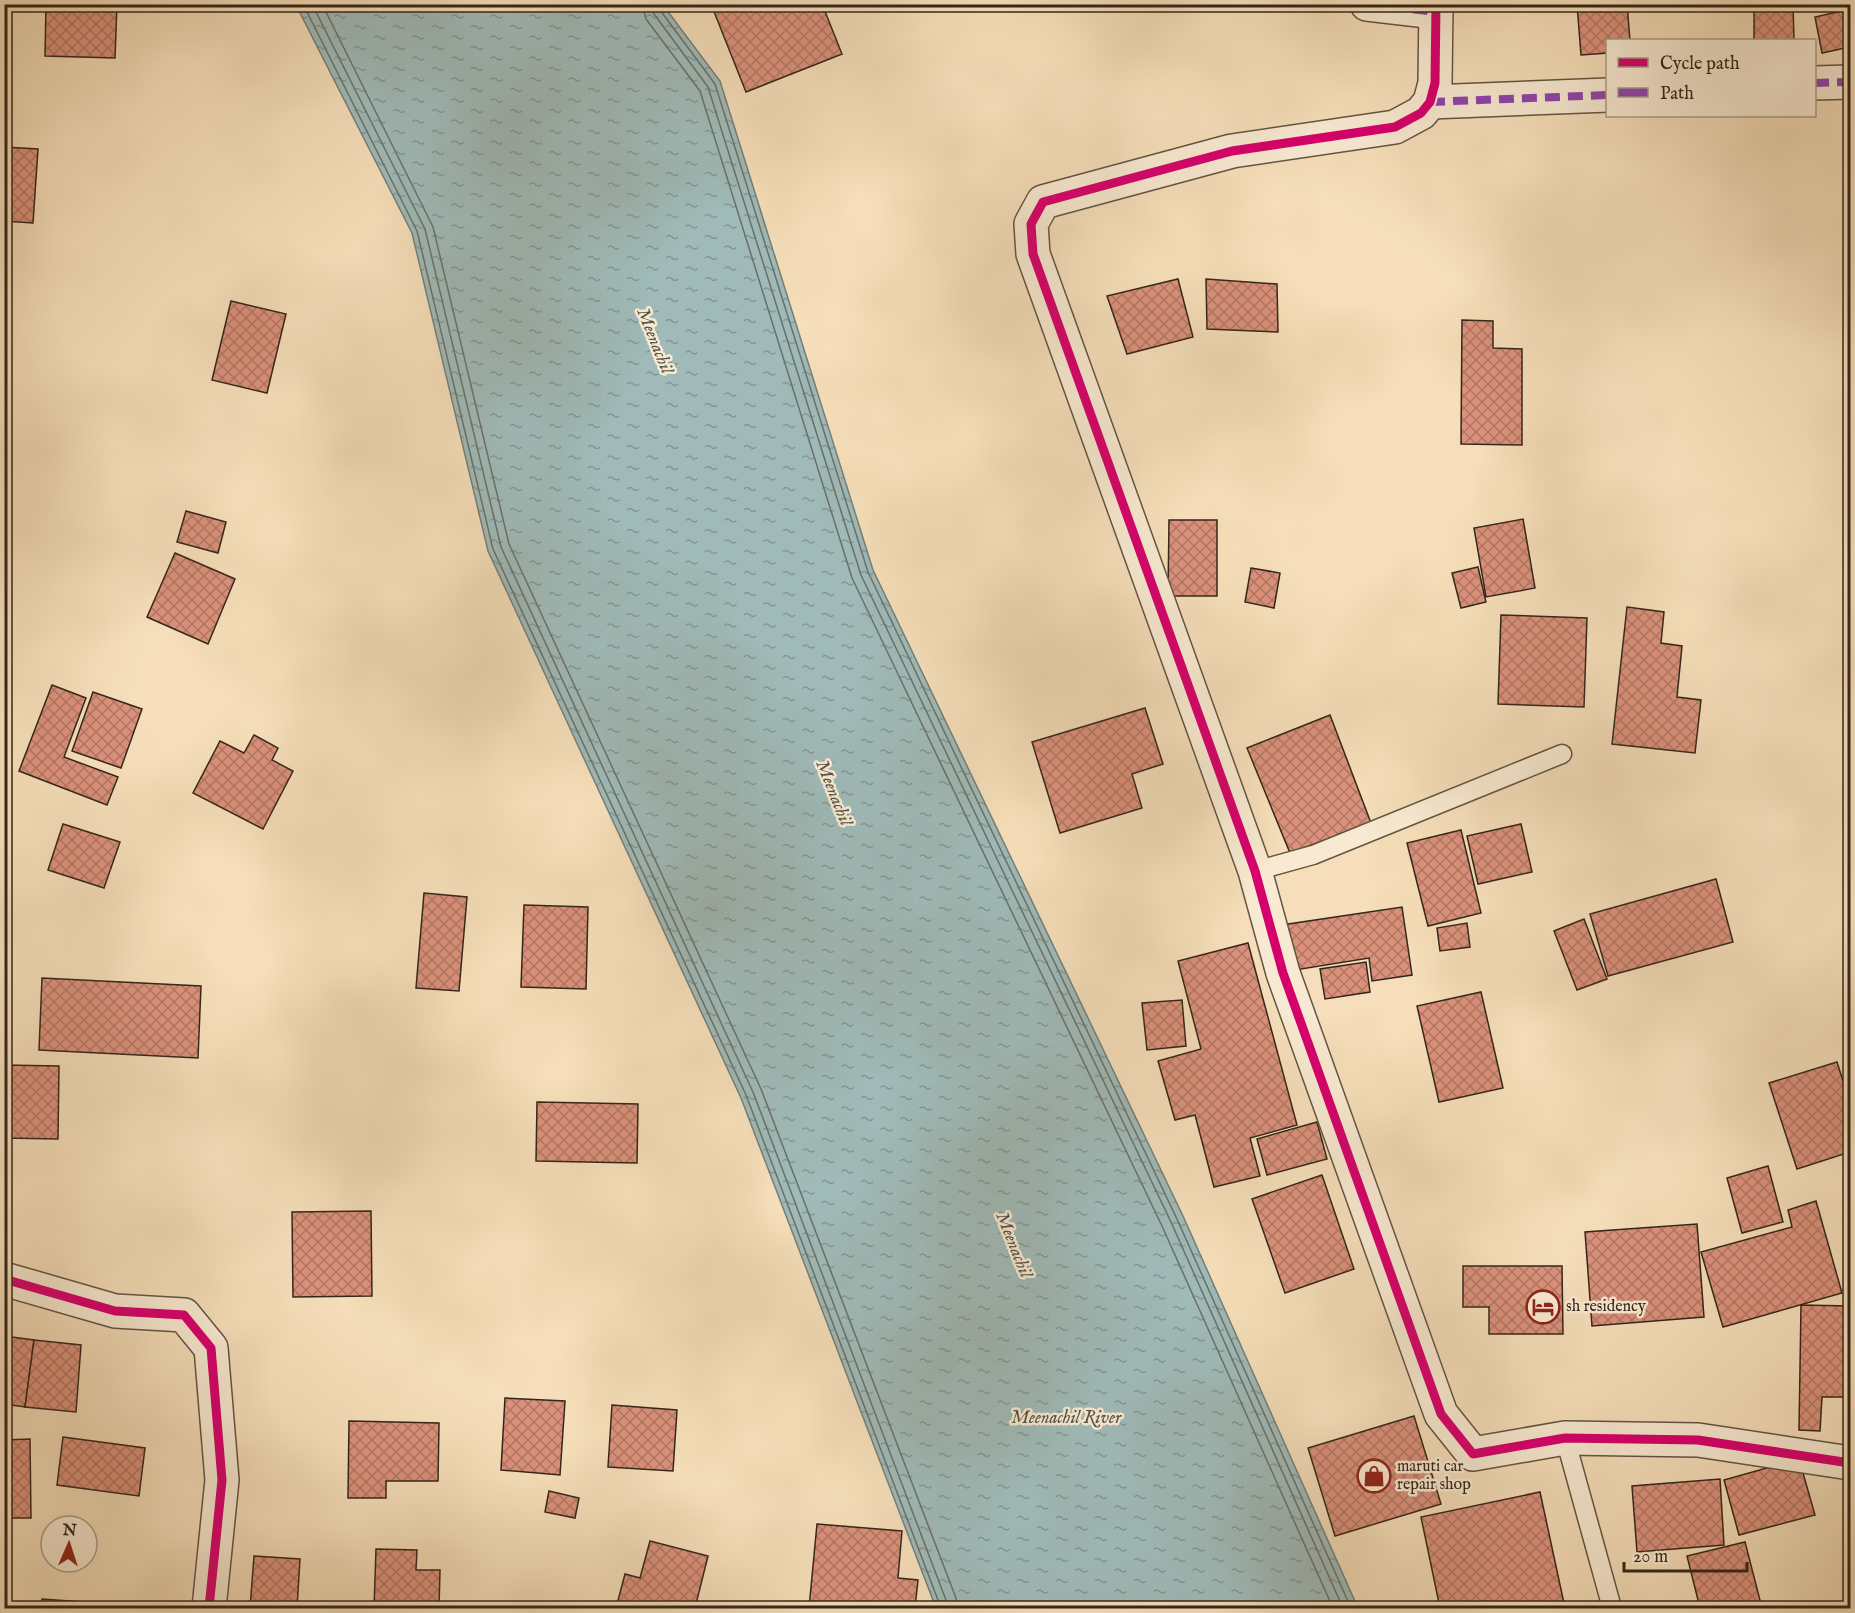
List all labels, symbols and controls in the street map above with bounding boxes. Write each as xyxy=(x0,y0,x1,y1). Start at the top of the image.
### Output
legend xyxy=(1606,39,1816,117)
text: Cycle path xyxy=(1660,53,1740,76)
text: Path xyxy=(1660,83,1694,106)
water label: Meenachil xyxy=(630,305,678,379)
water label: Meenachil xyxy=(809,757,857,831)
water label: Meenachil xyxy=(989,1209,1037,1283)
hotel icon: sh residency xyxy=(1525,1289,1561,1325)
place label: sh residency xyxy=(1566,1297,1646,1317)
water label: Meenachil River xyxy=(1011,1407,1122,1430)
place label: maruti car repair shop xyxy=(1397,1457,1471,1495)
shop icon: maruti car repair shop xyxy=(1356,1458,1392,1494)
north arrow xyxy=(39,1514,99,1574)
text: N xyxy=(61,1521,77,1541)
scale bar xyxy=(1624,1535,1747,1573)
text: 20 m xyxy=(1633,1546,1668,1569)

